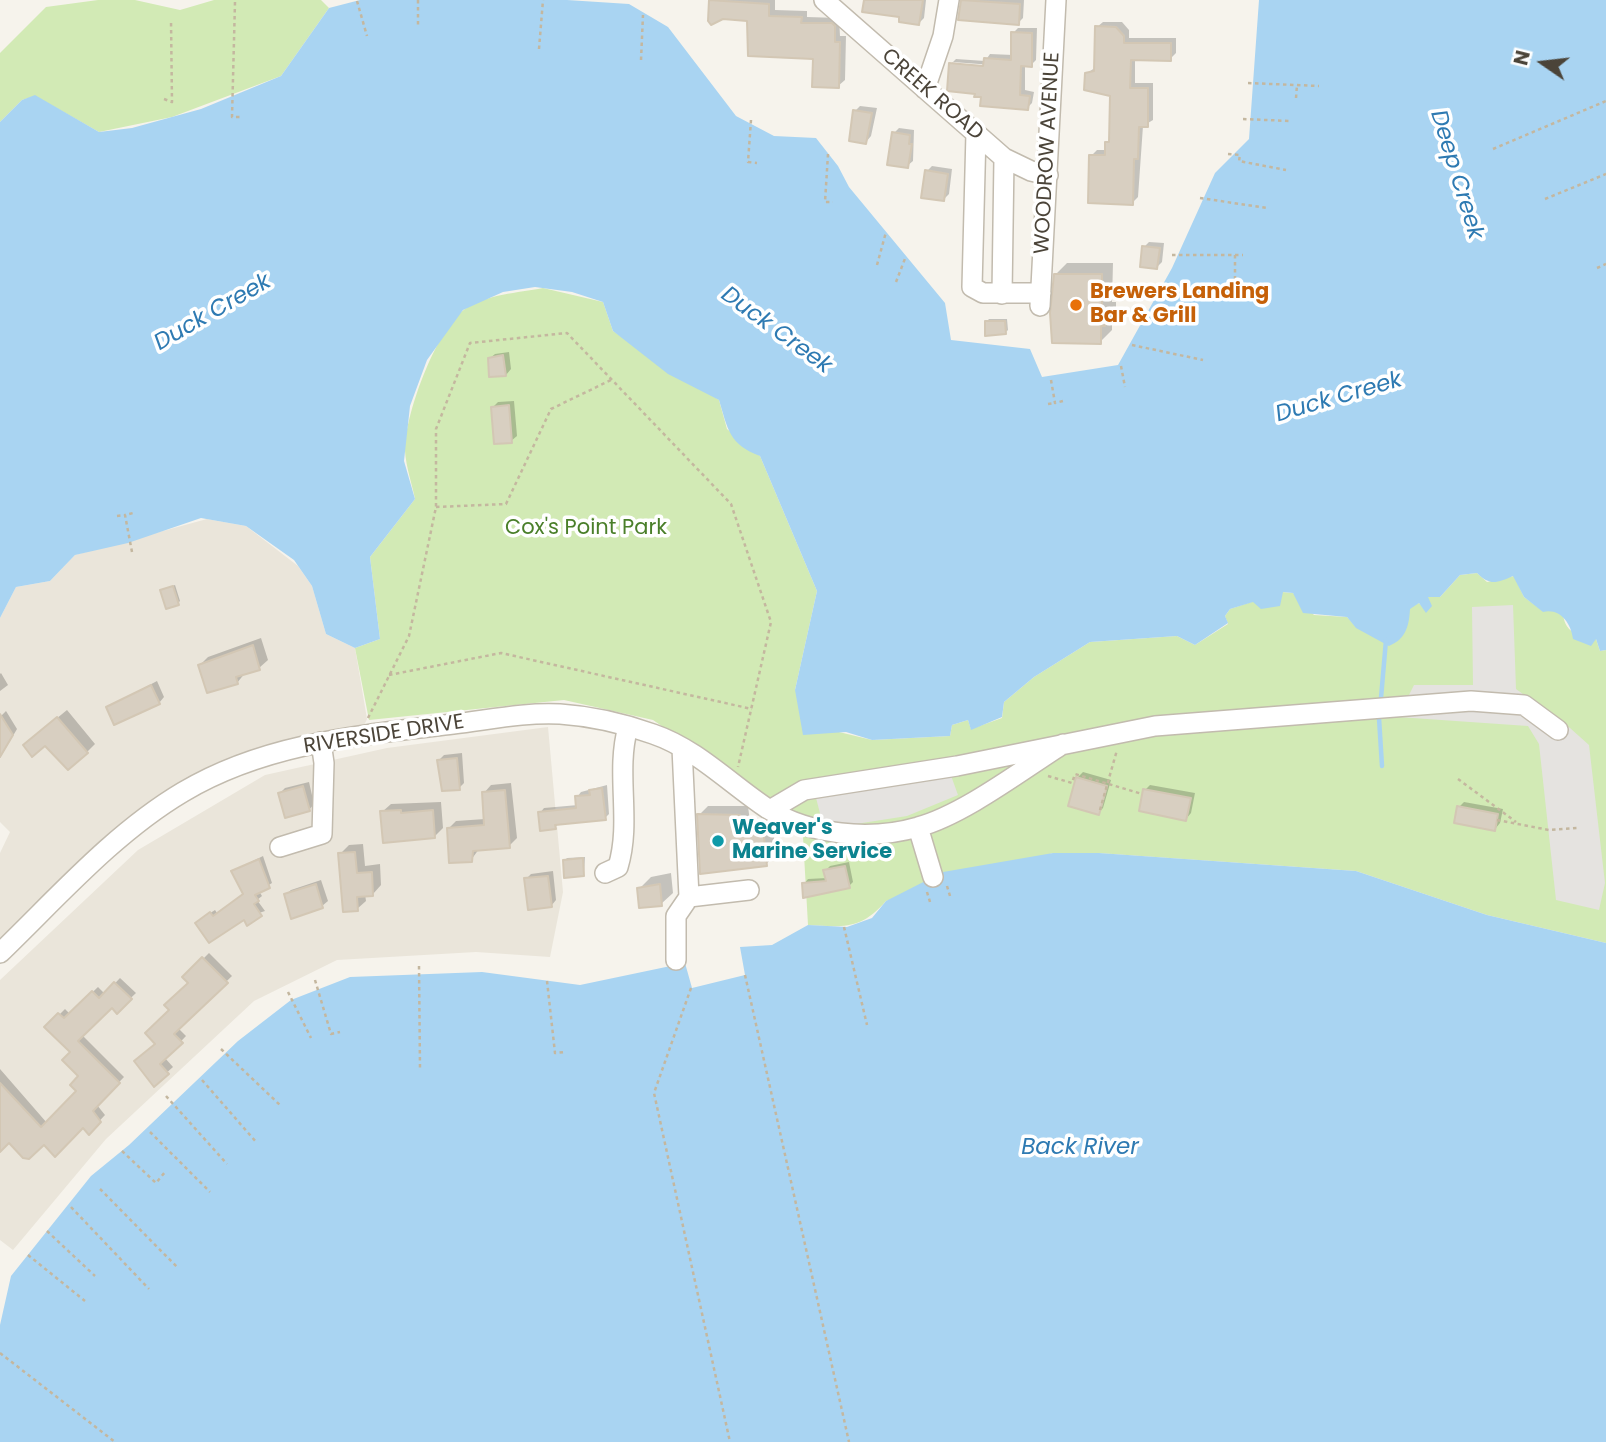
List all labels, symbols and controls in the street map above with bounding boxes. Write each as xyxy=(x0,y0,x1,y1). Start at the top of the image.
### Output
north arrow xyxy=(1508,28,1578,98)
street label: CREEK ROAD xyxy=(876,44,988,146)
text: N xyxy=(1507,48,1537,68)
street label: WOODROW AVENUE xyxy=(1030,51,1066,255)
water label: Deep Creek xyxy=(1423,107,1489,243)
water label: Duck Creek xyxy=(150,268,276,358)
place label: Brewers Landing Bar & Grill xyxy=(1090,280,1269,330)
water label: Duck Creek xyxy=(715,282,837,380)
marker: Brewers Landing Bar & Grill xyxy=(1068,297,1084,313)
water label: Duck Creek xyxy=(1273,367,1405,429)
park label: Cox's Point Park xyxy=(505,516,667,542)
street label: RIVERSIDE DRIVE xyxy=(302,710,466,760)
place label: Weaver's Marine Service xyxy=(732,816,892,866)
marker: Weaver's Marine Service xyxy=(710,833,726,849)
water label: Back River xyxy=(1021,1134,1139,1162)

